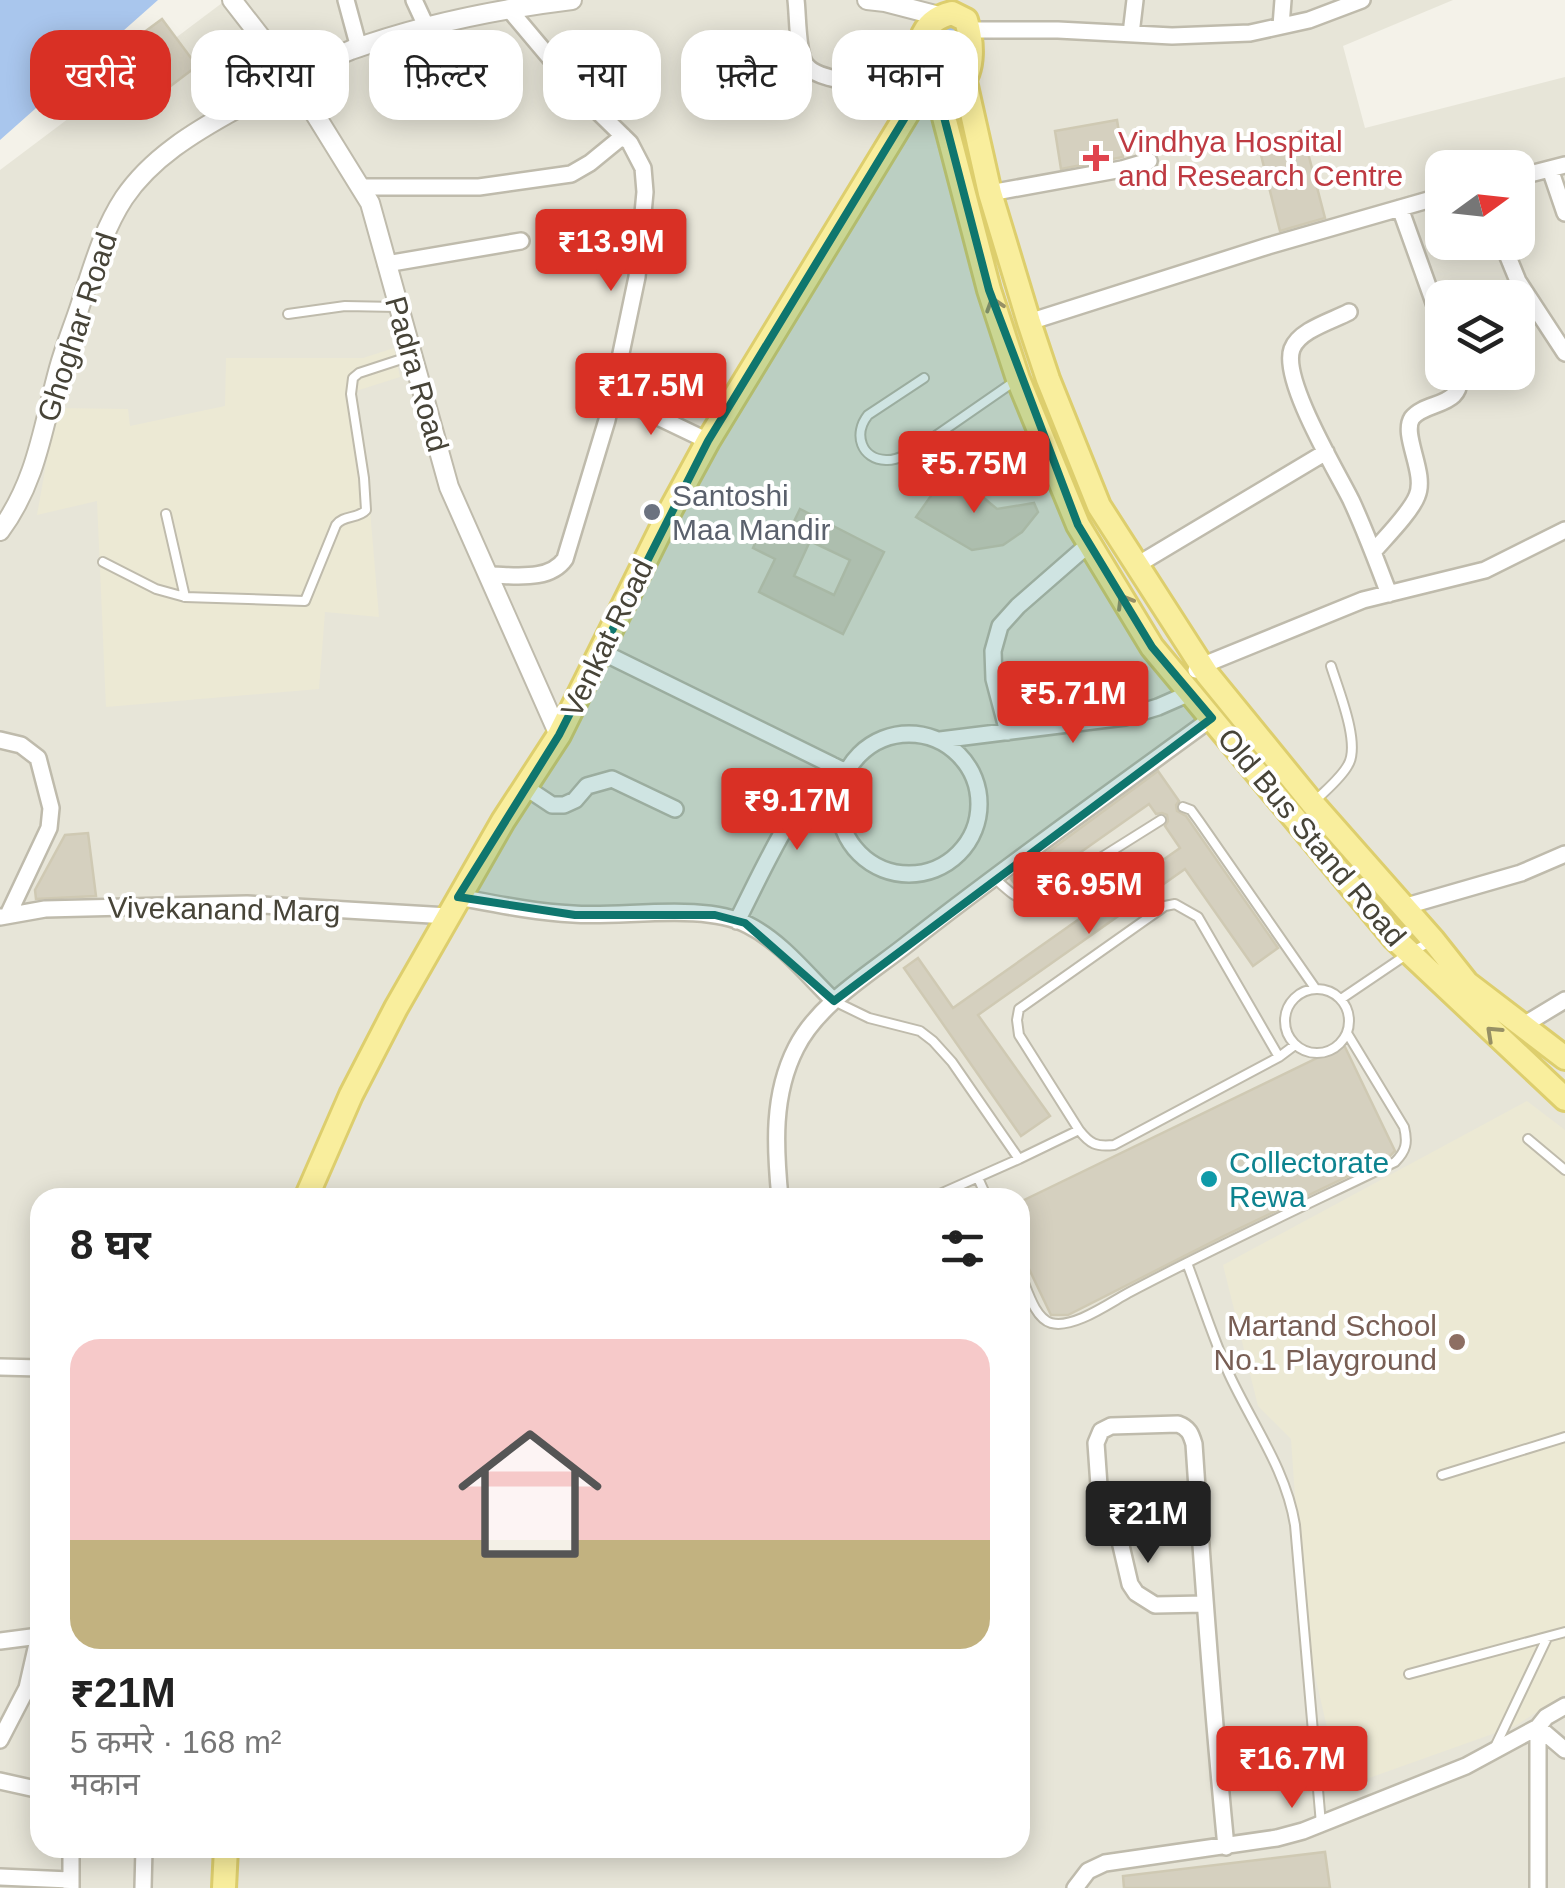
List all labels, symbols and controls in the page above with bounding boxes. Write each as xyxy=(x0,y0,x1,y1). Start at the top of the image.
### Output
chip: खरीदें xyxy=(30,30,171,120)
chip: किराया xyxy=(191,30,349,120)
chip: फ़िल्टर xyxy=(369,30,523,120)
chip: नया xyxy=(543,30,661,120)
chip: फ़्लैट xyxy=(681,30,812,120)
chip: मकान xyxy=(832,30,978,120)
place label: Vindhya Hospital and Research Centre xyxy=(1118,125,1403,192)
marker: Vindhya Hospital and Research Centre xyxy=(1083,145,1109,171)
north arrow xyxy=(1425,150,1535,260)
map controls xyxy=(1425,150,1535,390)
pin: ₹13.9M xyxy=(530,209,692,294)
text: ₹13.9M xyxy=(557,223,665,259)
street label: Ghoghar Road xyxy=(31,228,123,426)
button: layers xyxy=(1425,280,1535,390)
street label: Padra Road xyxy=(379,292,455,456)
one-way arrow xyxy=(985,297,1005,314)
pin: ₹17.5M xyxy=(570,353,732,438)
text: ₹17.5M xyxy=(597,367,705,403)
pin: ₹5.75M xyxy=(893,431,1055,516)
text: ₹5.75M xyxy=(920,445,1028,481)
place label: Santoshi Maa Mandir xyxy=(672,479,830,546)
marker: Santoshi Maa Mandir xyxy=(641,501,663,523)
street label: Venkat Road xyxy=(555,554,659,722)
one-way arrow xyxy=(1117,594,1136,612)
pin: ₹5.71M xyxy=(992,661,1154,746)
text: ₹5.71M xyxy=(1019,675,1127,711)
street label: Old Bus Stand Road xyxy=(1211,722,1413,952)
pin: ₹9.17M xyxy=(716,768,878,853)
text: ₹9.17M xyxy=(743,782,851,818)
pin: ₹6.95M xyxy=(1008,852,1170,937)
text: ₹6.95M xyxy=(1035,866,1143,902)
street label: Vivekanand Marg xyxy=(107,890,341,928)
one-way arrow xyxy=(1487,1027,1505,1045)
place label: Collectorate Rewa xyxy=(1229,1146,1389,1213)
marker: Collectorate Rewa xyxy=(1198,1168,1220,1190)
text: 8 घर xyxy=(70,1221,151,1268)
icon: filters xyxy=(935,1221,990,1276)
place label: Martand School No.1 Playground xyxy=(1214,1309,1437,1376)
marker: Martand School No.1 Playground xyxy=(1446,1331,1468,1353)
icon: home xyxy=(440,1404,620,1584)
pin: ₹21M xyxy=(1089,1481,1207,1566)
text: ₹21M xyxy=(1108,1495,1188,1531)
text: ₹21M xyxy=(70,1669,176,1716)
text: 5 कमरे · 168 m² xyxy=(70,1724,282,1760)
pin: ₹16.7M xyxy=(1211,1726,1373,1811)
text: ₹16.7M xyxy=(1238,1740,1346,1776)
text: मकान xyxy=(70,1766,140,1802)

